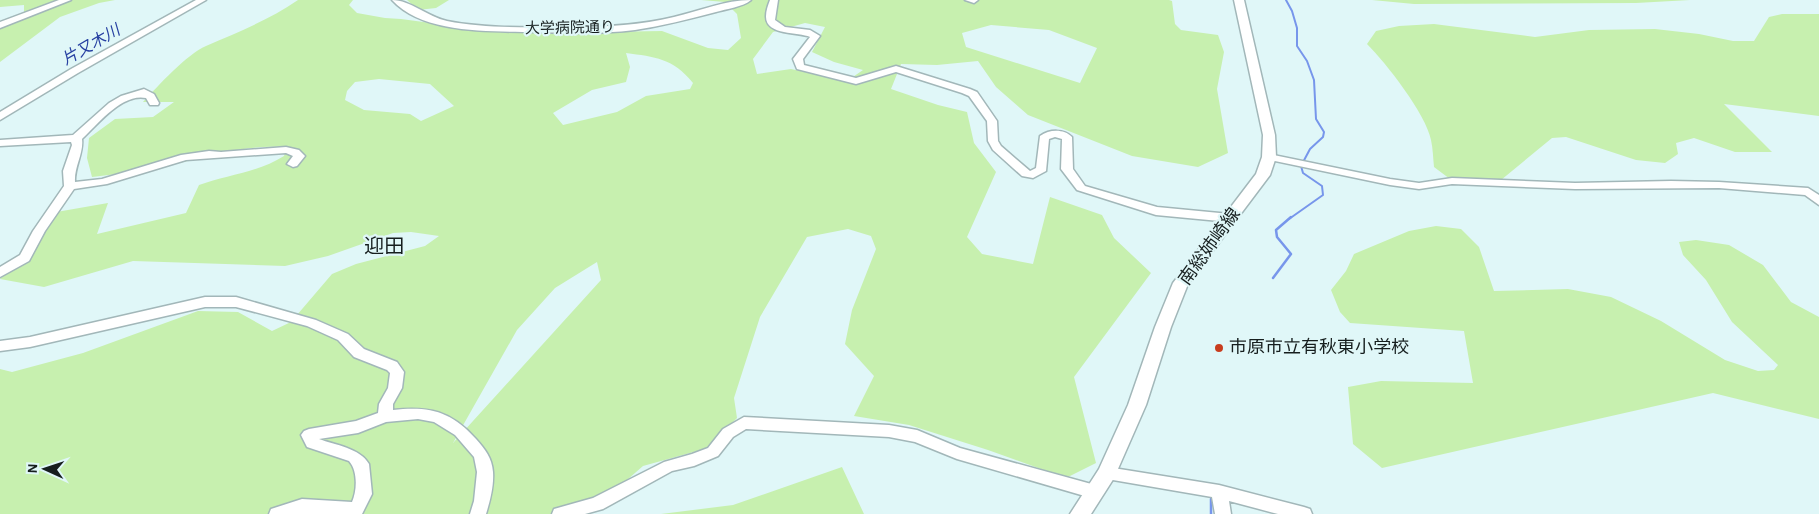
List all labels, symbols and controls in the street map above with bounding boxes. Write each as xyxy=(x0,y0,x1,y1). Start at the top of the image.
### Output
street label: 大学病院通り xyxy=(525,19,615,36)
water label: 片又木川 xyxy=(59,20,124,68)
street label: 南総姉崎線 xyxy=(1175,204,1244,289)
district label: 迎田 xyxy=(364,236,404,257)
place label: 市原市立有秋東小学校 xyxy=(1229,337,1409,357)
marker: 市原市立有秋東小学校 xyxy=(1213,342,1225,354)
north arrow xyxy=(20,444,70,494)
text: N xyxy=(26,463,40,474)

